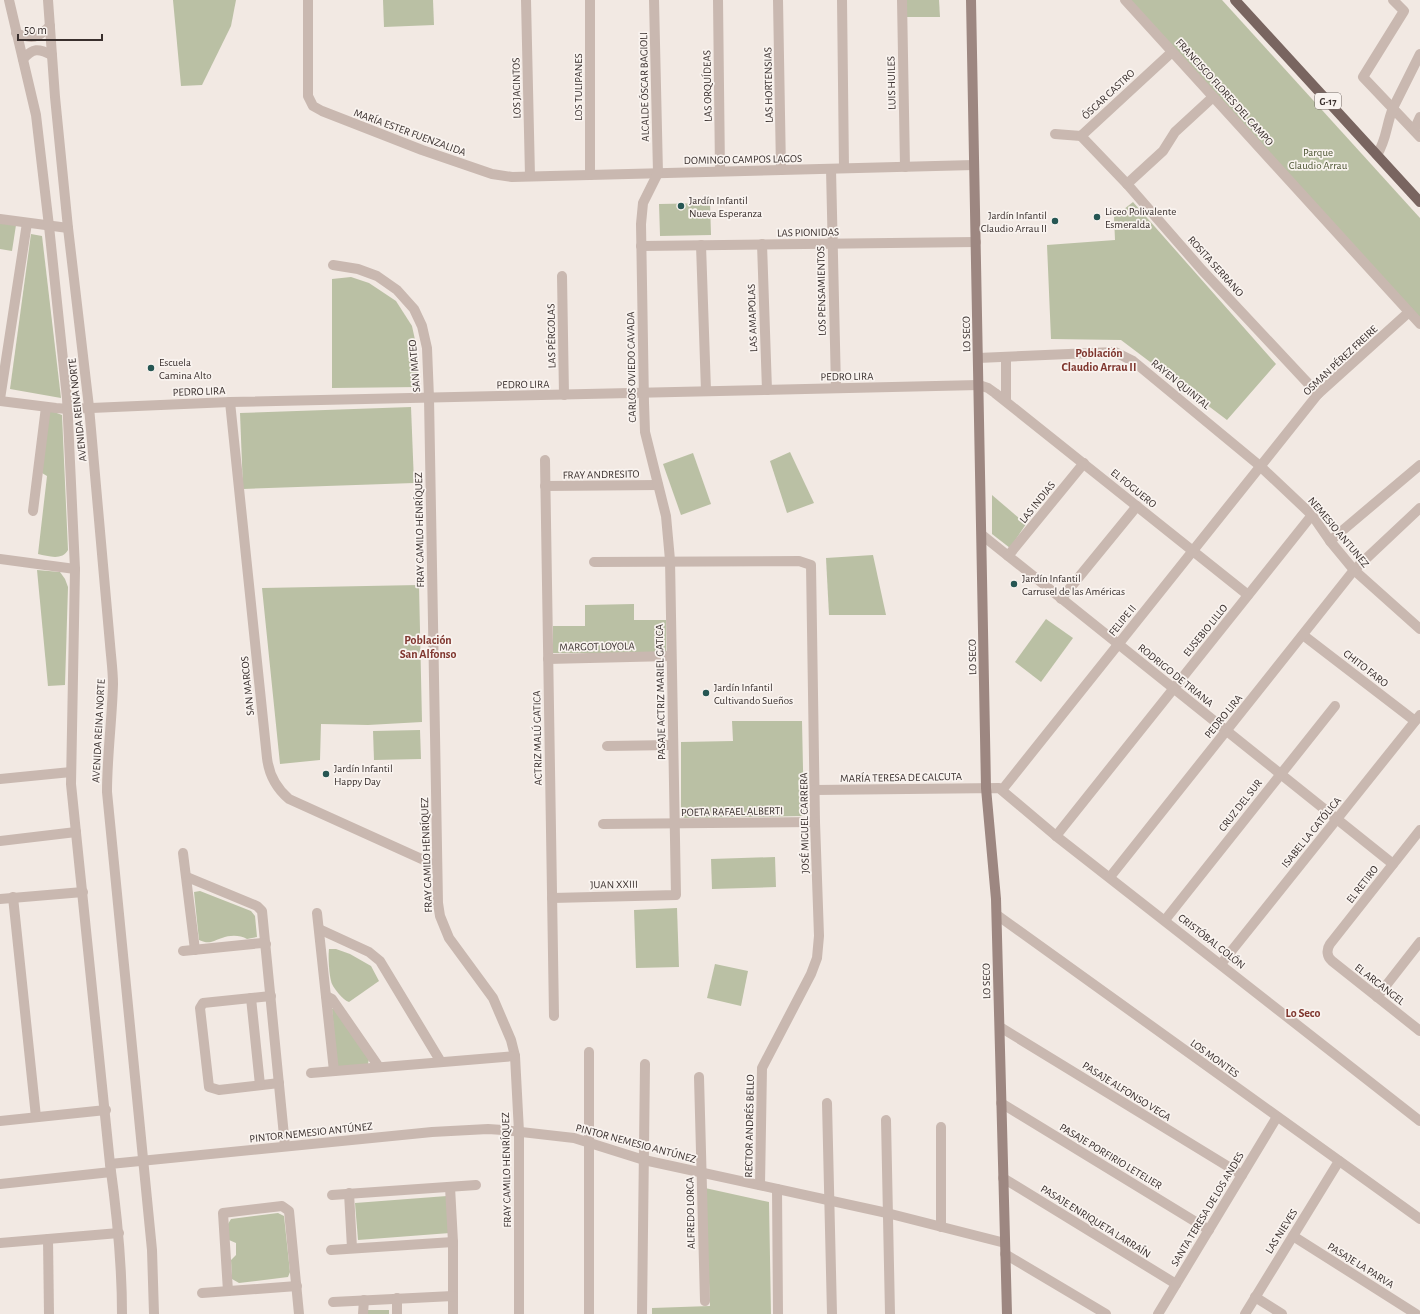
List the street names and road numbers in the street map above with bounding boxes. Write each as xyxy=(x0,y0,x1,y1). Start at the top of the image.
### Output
street label: ALCALDE ÓSCAR BAGIOLI xyxy=(637,32,651,142)
street label: FRANCISCO FLORES DEL CAMPO xyxy=(1174,37,1275,148)
street label: LAS HORTENSIAS xyxy=(762,47,775,123)
street label: LAS ORQUÍDEAS xyxy=(700,50,714,122)
street label: LOS TULIPANES xyxy=(573,53,584,121)
street label: LUIS HUILES xyxy=(886,56,897,110)
street label: LOS JACINTOS xyxy=(510,57,523,119)
street label: ÓSCAR CASTRO xyxy=(1079,67,1137,121)
road number: G-17 xyxy=(1315,93,1341,109)
street label: MARÍA ESTER FUENZALIDA xyxy=(352,106,468,158)
street label: DOMINGO CAMPOS LAGOS xyxy=(684,153,802,166)
street label: LAS PIONIDAS xyxy=(777,226,839,239)
street label: ROSITA SERRANO xyxy=(1186,234,1246,299)
street label: LOS PENSAMIENTOS xyxy=(815,246,828,336)
street label: LAS AMAPOLAS xyxy=(746,284,759,352)
street label: LAS PÉRGOLAS xyxy=(544,304,558,368)
street label: CARLOS OVIEDO CAVADA xyxy=(625,311,638,423)
street label: LO SECO xyxy=(961,316,972,352)
street label: OSMAN PÉREZ FREIRE xyxy=(1300,322,1380,398)
street label: SAN MATEO xyxy=(407,339,422,393)
street label: AVENIDA REINA NORTE xyxy=(67,357,88,462)
street label: RAYEN QUINTAL xyxy=(1149,357,1213,412)
street label: PEDRO LIRA xyxy=(820,371,874,382)
street label: PEDRO LIRA xyxy=(496,379,550,390)
street label: PEDRO LIRA xyxy=(172,385,226,398)
street label: EL FOGUERO xyxy=(1109,467,1159,510)
street label: FRAY ANDRESITO xyxy=(563,468,639,481)
street label: FRAY CAMILO HENRÍQUEZ xyxy=(412,472,426,588)
street label: LAS INDIAS xyxy=(1017,479,1057,525)
street label: NEMESIO ANTUNEZ xyxy=(1306,495,1371,570)
street label: EUSEBIO LILLO xyxy=(1181,602,1230,658)
street label: FELIPE II xyxy=(1107,603,1138,638)
street label: PASAJE ACTRIZ MARIEL GATICA xyxy=(654,623,667,760)
street label: LO SECO xyxy=(967,639,978,675)
street label: MARGOT LOYOLA xyxy=(559,640,636,653)
street label: RODRIGO DE TRIANA xyxy=(1136,642,1216,709)
street label: CHITO FARO xyxy=(1341,648,1390,689)
street label: SAN MARCOS xyxy=(239,656,256,716)
street label: AVENIDA REINA NORTE xyxy=(90,678,107,783)
street label: ACTRIZ MALÚ GATICA xyxy=(530,690,544,786)
street label: PEDRO LIRA xyxy=(1202,692,1245,740)
street label: MARÍA TERESA DE CALCUTA xyxy=(840,770,963,784)
street label: JOSÉ MIGUEL CARRERA xyxy=(797,772,811,874)
street label: CRUZ DEL SUR xyxy=(1217,777,1264,834)
street label: ISABEL LA CATÓLICA xyxy=(1279,794,1344,870)
street label: FRAY CAMILO HENRÍQUEZ xyxy=(418,797,434,913)
street label: POETA RAFAEL ALBERTI xyxy=(681,805,783,818)
street label: EL RETIRO xyxy=(1344,863,1380,905)
street label: JUAN XXIII xyxy=(590,879,638,890)
street label: CRISTÓBAL COLÓN xyxy=(1176,911,1248,971)
street label: EL ARCANGEL xyxy=(1353,962,1407,1007)
street label: LO SECO xyxy=(981,963,992,999)
street label: LOS MONTES xyxy=(1188,1037,1241,1080)
street label: PASAJE ALFONSO VEGA xyxy=(1081,1060,1173,1123)
street label: RECTOR ANDRÉS BELLO xyxy=(742,1074,756,1178)
street label: FRAY CAMILO HENRÍQUEZ xyxy=(499,1112,513,1228)
street label: PINTOR NEMESIO ANTÚNEZ xyxy=(249,1120,374,1144)
street label: PINTOR NEMESIO ANTÚNEZ xyxy=(575,1121,698,1165)
street label: PASAJE PORFIRIO LETELIER xyxy=(1058,1122,1164,1191)
street label: SANTA TERESA DE LOS ANDES xyxy=(1169,1150,1246,1268)
street label: ALFREDO LORCA xyxy=(684,1176,697,1249)
street label: PASAJE ENRIQUETA LARRAÍN xyxy=(1039,1182,1153,1260)
street label: LAS NIEVES xyxy=(1263,1207,1299,1256)
street label: PASAJE LA PARVA xyxy=(1326,1241,1396,1291)

